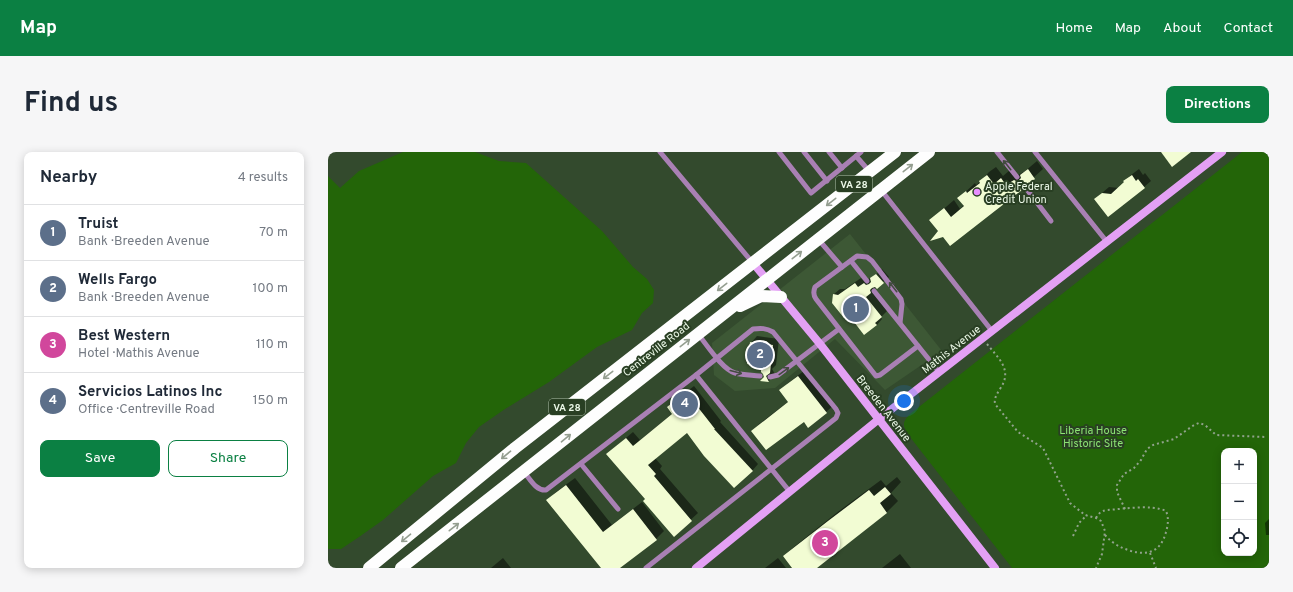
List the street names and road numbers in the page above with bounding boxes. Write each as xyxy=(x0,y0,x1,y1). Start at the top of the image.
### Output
road number: VA 28 xyxy=(836,176,872,192)
street label: Centreville Road xyxy=(620,319,693,380)
street label: Mathis Avenue xyxy=(919,322,984,377)
street label: Breeden Avenue xyxy=(853,372,914,445)
road number: VA 28 xyxy=(549,399,585,415)

